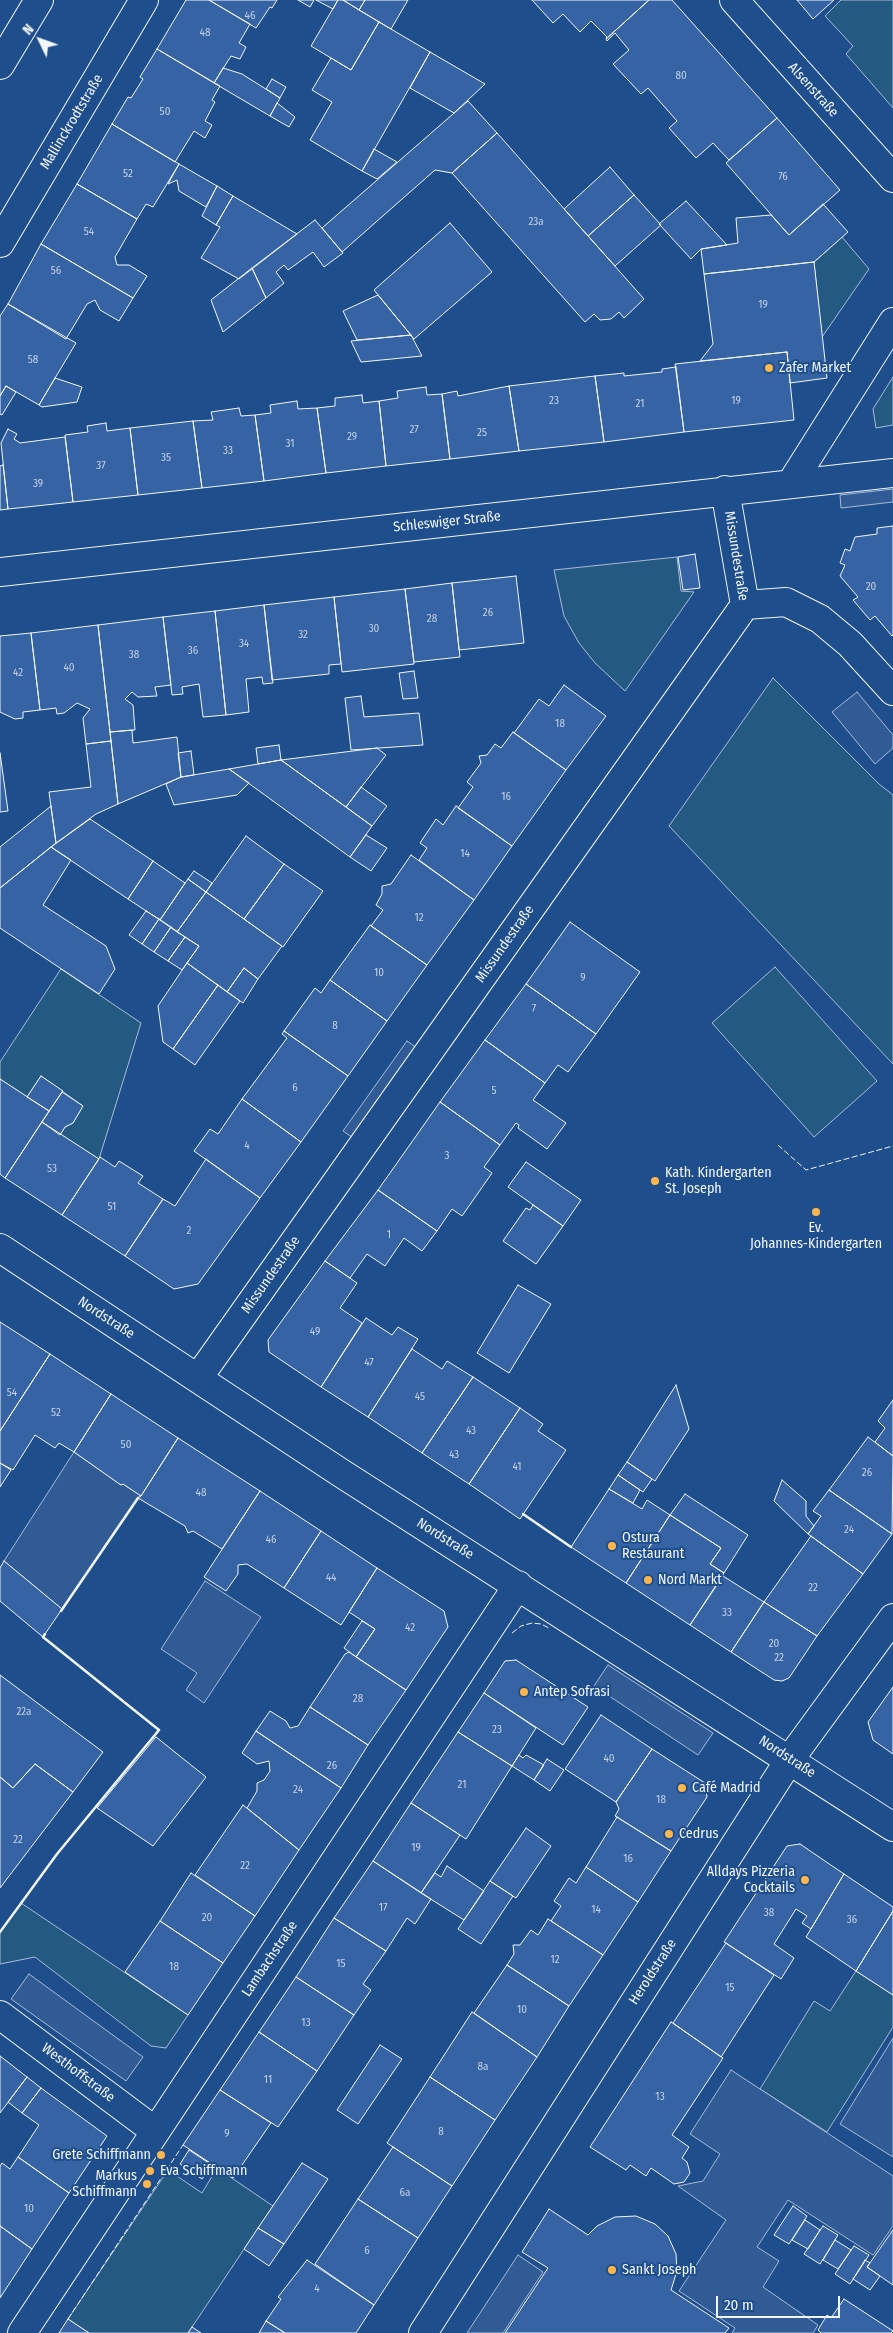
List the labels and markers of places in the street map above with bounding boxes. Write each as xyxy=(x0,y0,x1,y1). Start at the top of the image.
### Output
place label: Zafer Market xyxy=(779,360,851,376)
marker: Zafer Market xyxy=(763,362,775,374)
place label: Kath. Kindergarten St. Joseph xyxy=(665,1165,772,1198)
marker: Kath. Kindergarten St. Joseph xyxy=(649,1175,661,1187)
marker: Ev. Johannes-Kindergarten xyxy=(810,1206,822,1218)
place label: Ev. Johannes-Kindergarten xyxy=(750,1220,882,1252)
place label: Ostura Restaurant xyxy=(622,1530,684,1562)
marker: Ostura Restaurant xyxy=(606,1540,618,1552)
place label: Nord Markt xyxy=(658,1572,722,1588)
marker: Nord Markt xyxy=(642,1574,654,1586)
place label: Antep Sofrasi xyxy=(534,1684,610,1700)
marker: Antep Sofrasi xyxy=(518,1686,530,1698)
place label: Café Madrid xyxy=(692,1780,760,1796)
marker: Café Madrid xyxy=(676,1782,688,1794)
place label: Cedrus xyxy=(679,1826,718,1842)
marker: Cedrus xyxy=(663,1828,675,1840)
place label: Alldays Pizzeria Cocktails xyxy=(707,1864,795,1896)
marker: Alldays Pizzeria Cocktails xyxy=(799,1874,811,1886)
place label: Grete Schiffmann xyxy=(52,2147,151,2163)
marker: Grete Schiffmann xyxy=(155,2149,167,2161)
place label: Eva Schiffmann xyxy=(160,2163,247,2179)
marker: Eva Schiffmann xyxy=(144,2165,156,2177)
place label: Markus Schiffmann xyxy=(72,2168,137,2200)
marker: Markus Schiffmann xyxy=(141,2178,153,2190)
place label: Sankt Joseph xyxy=(622,2262,696,2278)
marker: Sankt Joseph xyxy=(606,2264,618,2276)

